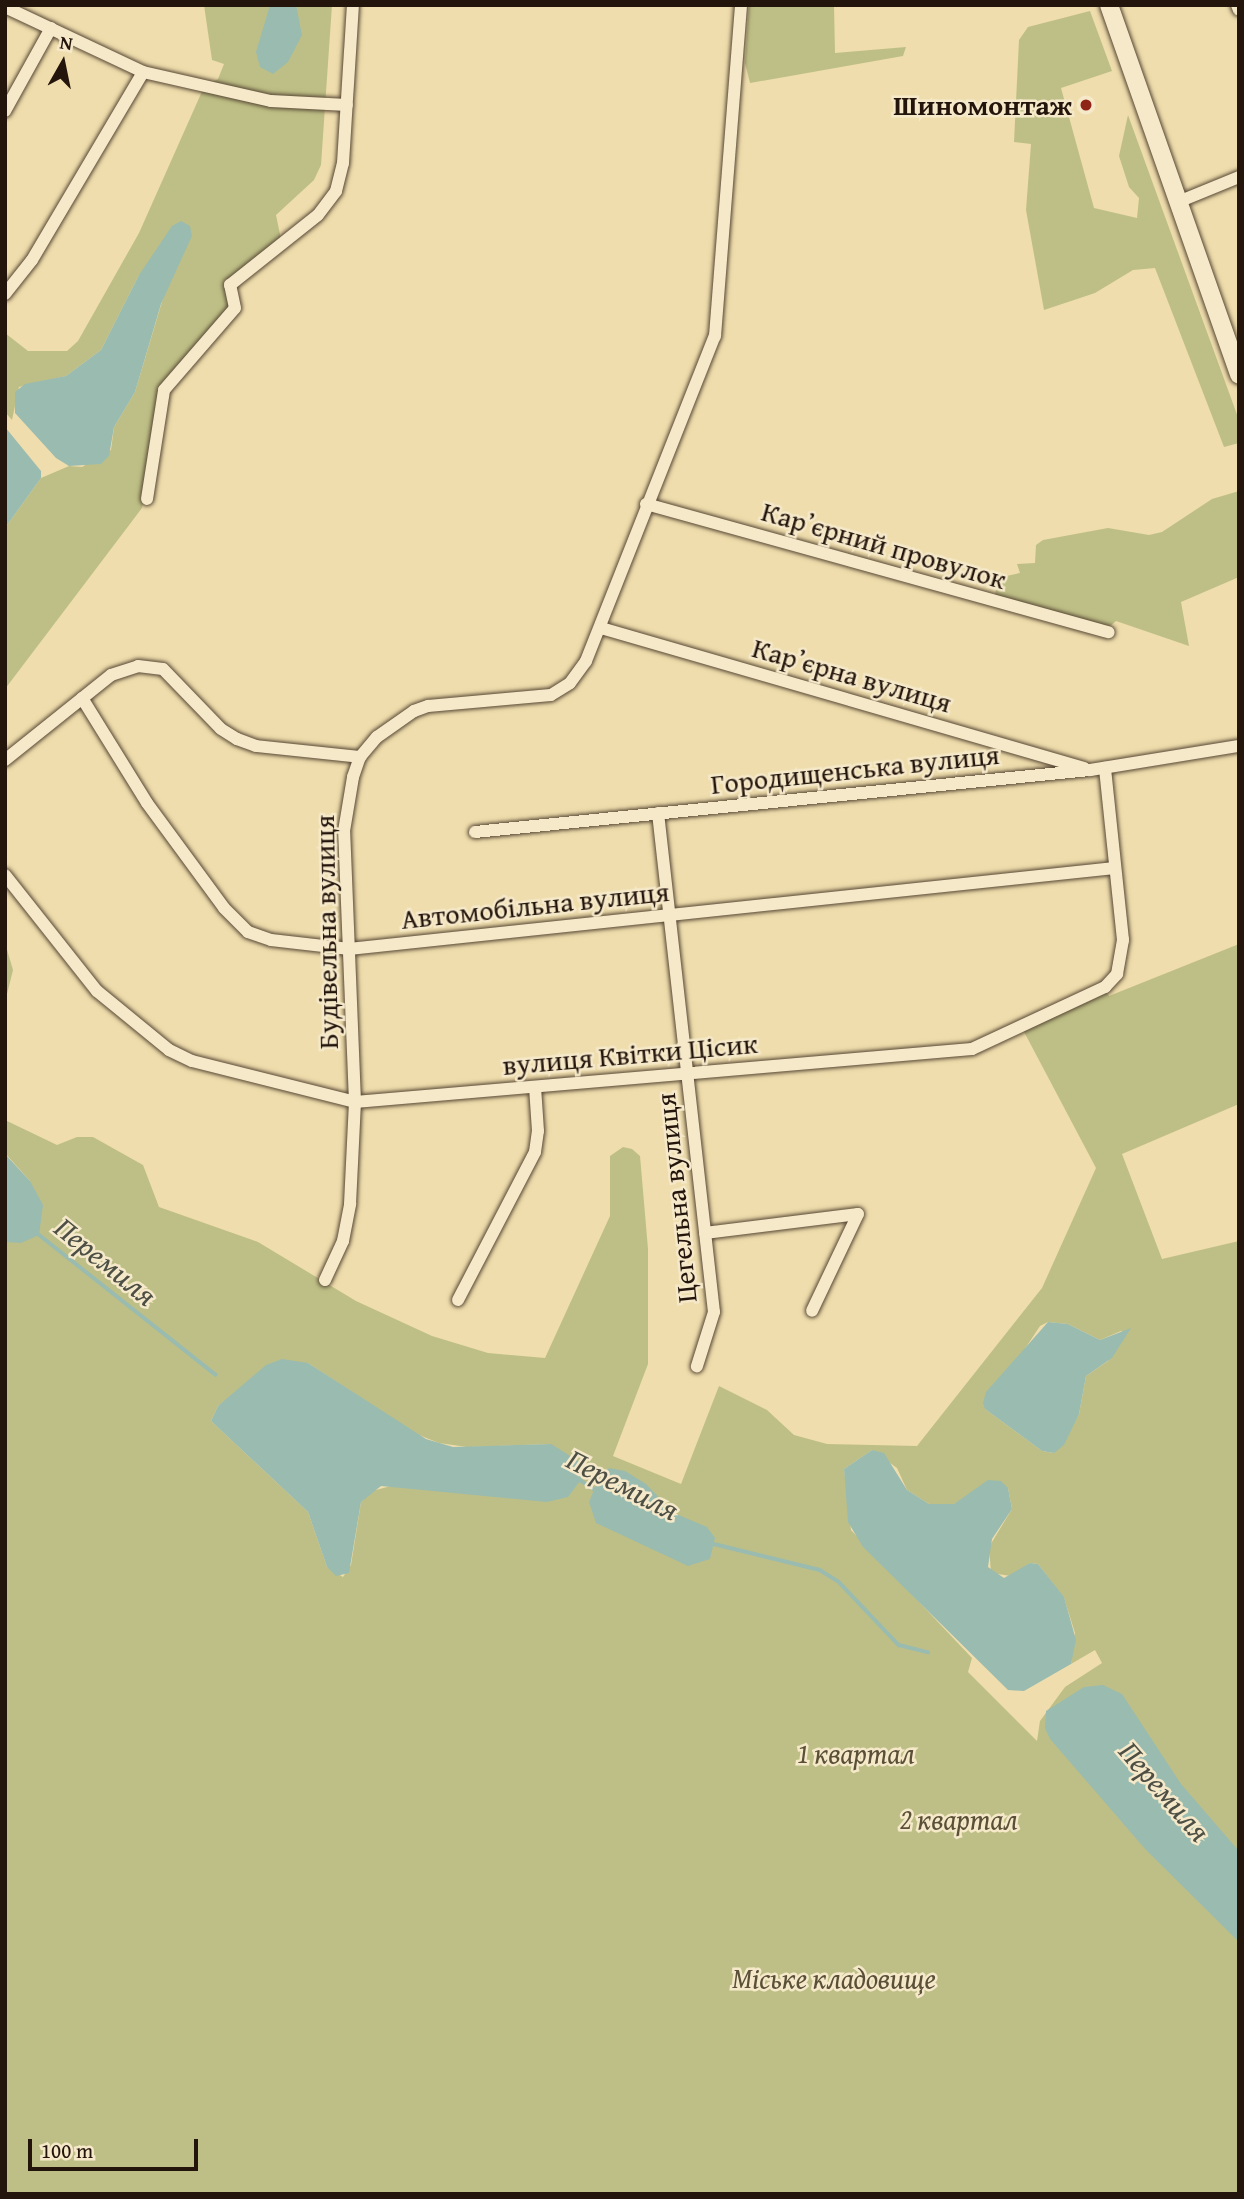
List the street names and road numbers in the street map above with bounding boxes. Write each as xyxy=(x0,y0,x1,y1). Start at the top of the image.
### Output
street label: Карʼєрний провулок xyxy=(758,494,1010,596)
street label: Карʼєрна вулиця xyxy=(749,631,955,719)
street label: Городищенська вулиця xyxy=(709,737,1001,801)
street label: Будівельна вулиця xyxy=(307,814,345,1050)
street label: Автомобільна вулиця xyxy=(399,874,671,936)
street label: вулиця Квітки Цісик xyxy=(501,1026,759,1082)
street label: Цегельна вулиця xyxy=(648,1092,704,1304)

